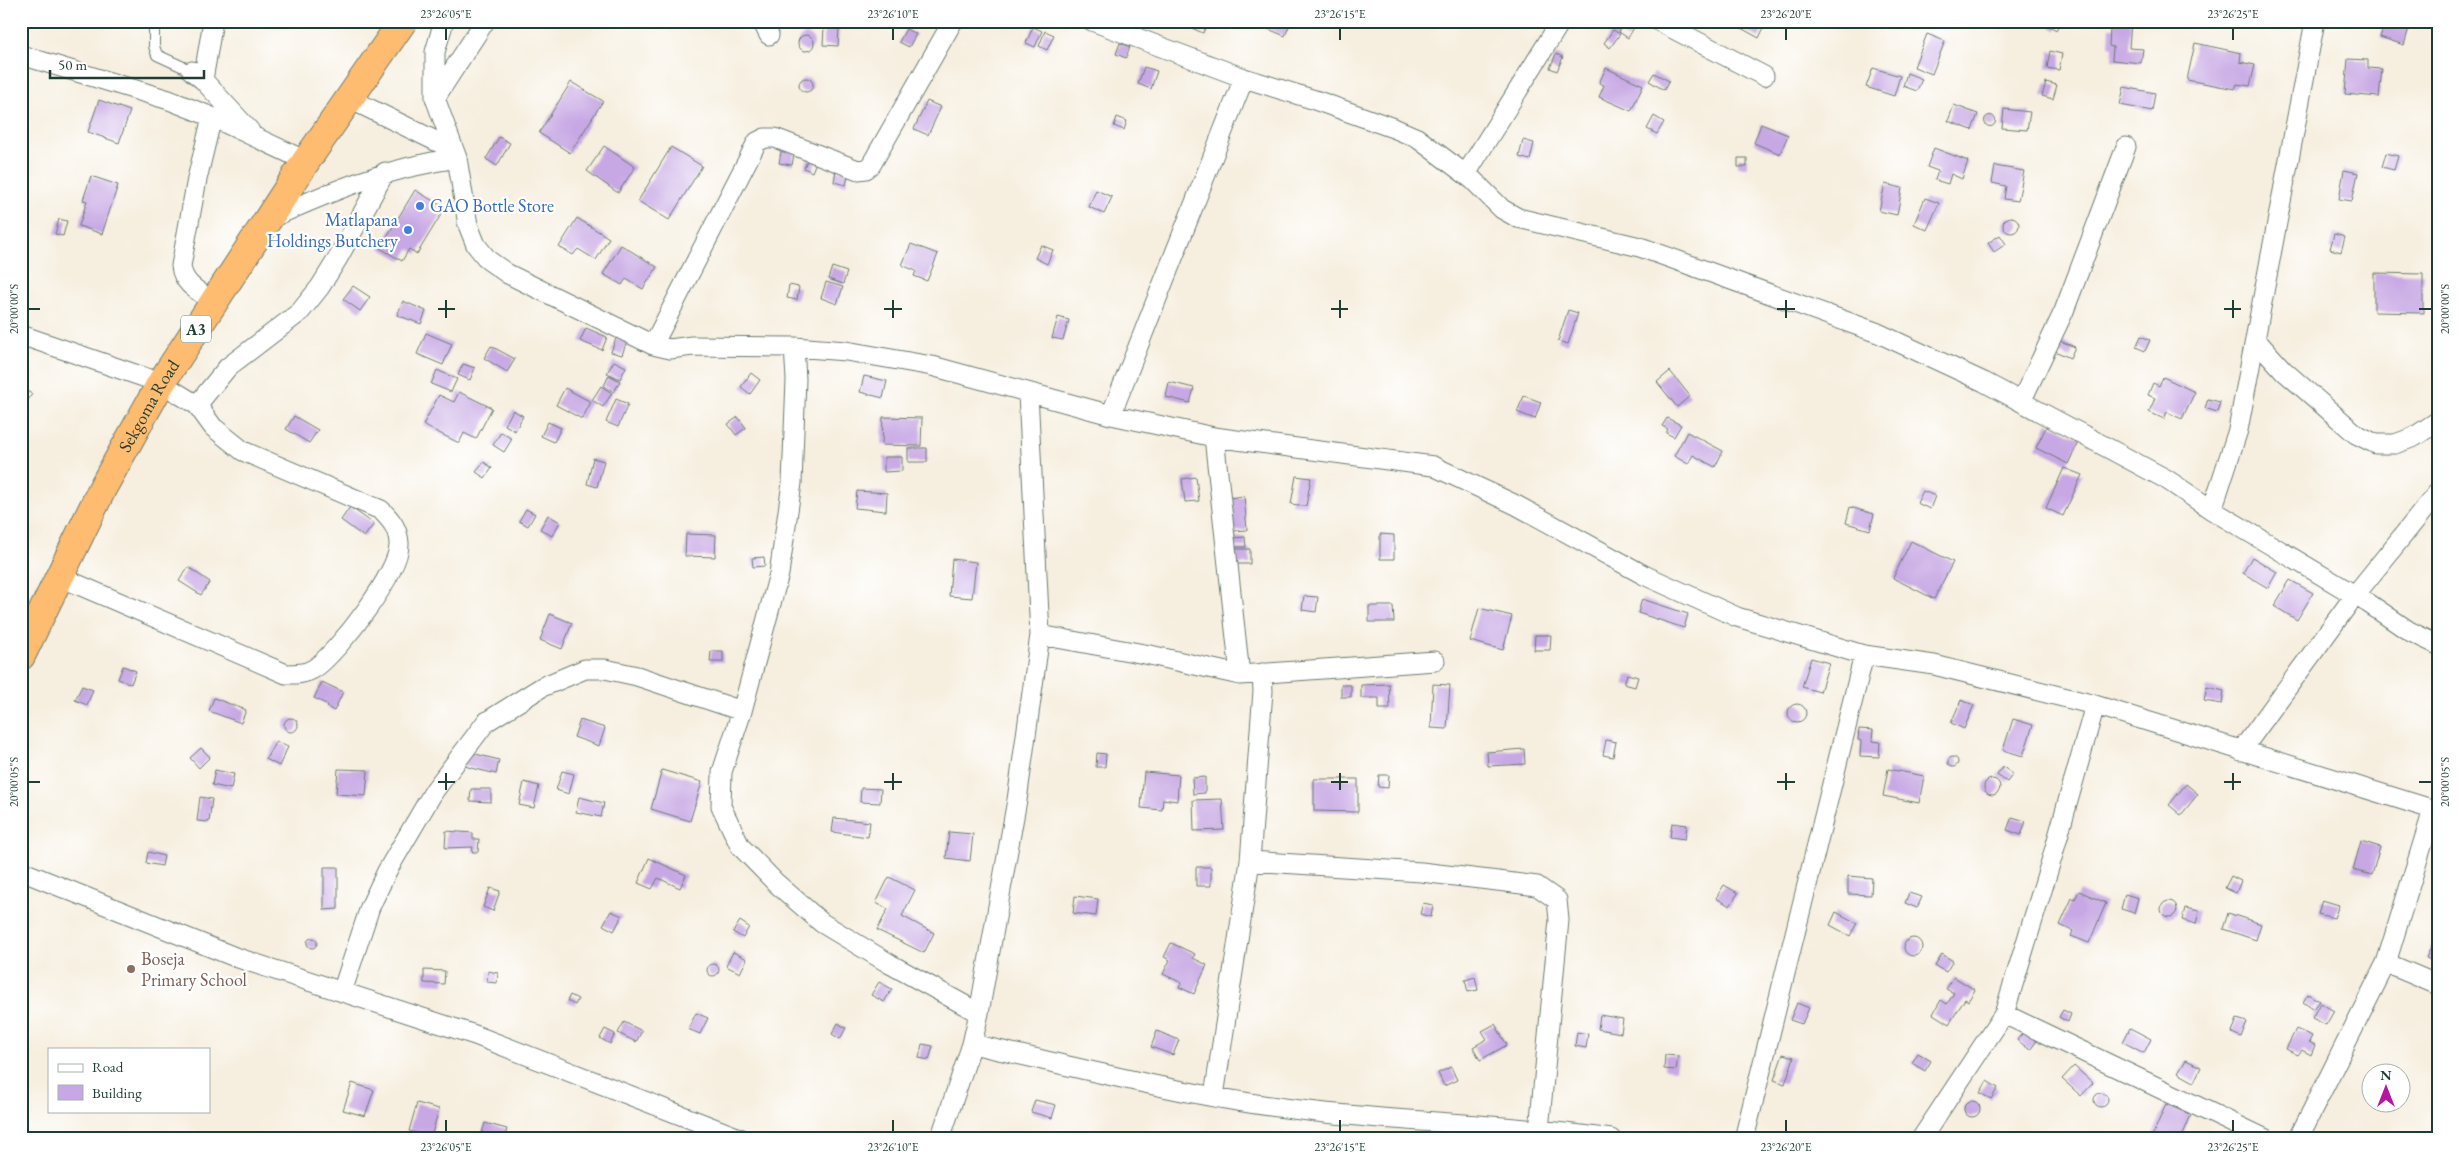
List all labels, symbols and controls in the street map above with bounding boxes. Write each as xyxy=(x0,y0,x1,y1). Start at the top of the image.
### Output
text: 23°26'05"E xyxy=(420,6,472,22)
text: 23°26'10"E xyxy=(867,6,919,22)
text: 23°26'15"E xyxy=(1314,6,1366,22)
text: 23°26'20"E xyxy=(1760,6,1812,22)
text: 23°26'25"E xyxy=(2207,6,2259,22)
scale bar xyxy=(50,48,204,80)
text: 50 m xyxy=(58,55,87,74)
place label: GAO Bottle Store xyxy=(430,194,554,217)
marker: GAO Bottle Store xyxy=(414,200,426,212)
place label: Matlapana Holdings Butchery xyxy=(267,208,399,252)
marker: Matlapana Holdings Butchery xyxy=(402,224,414,236)
text: 20°00'00"S xyxy=(6,284,22,334)
text: 20°00'00"S xyxy=(2437,284,2453,334)
road number: A3 xyxy=(181,316,211,342)
street label: Sekgoma Road xyxy=(113,354,185,456)
text: 20°00'05"S xyxy=(6,757,22,807)
text: 20°00'05"S xyxy=(2437,757,2453,807)
place label: Boseja Primary School xyxy=(141,947,247,991)
marker: Boseja Primary School xyxy=(125,963,137,975)
legend xyxy=(48,1048,210,1112)
text: Road xyxy=(92,1057,124,1076)
north arrow xyxy=(2362,1062,2412,1112)
text: N xyxy=(2380,1066,2392,1084)
text: Building xyxy=(92,1083,142,1102)
text: 23°26'05"E xyxy=(420,1139,472,1155)
text: 23°26'10"E xyxy=(867,1139,919,1155)
text: 23°26'15"E xyxy=(1314,1139,1366,1155)
text: 23°26'20"E xyxy=(1760,1139,1812,1155)
text: 23°26'25"E xyxy=(2207,1139,2259,1155)

